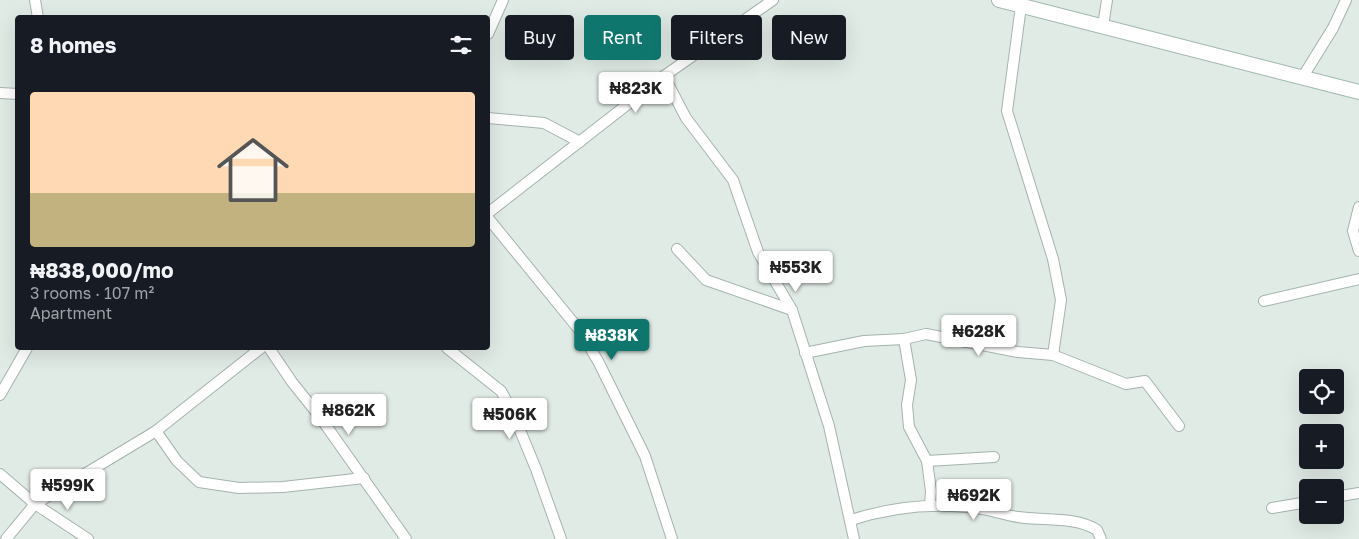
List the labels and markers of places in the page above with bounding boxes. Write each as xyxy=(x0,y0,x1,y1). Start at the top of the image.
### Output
pin: ₦823K xyxy=(601,72,671,114)
pin: ₦553K xyxy=(761,250,831,293)
pin: ₦628K xyxy=(944,314,1014,357)
pin: ₦838K xyxy=(577,318,647,361)
pin: ₦862K xyxy=(314,394,384,436)
pin: ₦506K xyxy=(475,398,545,440)
pin: ₦599K xyxy=(33,468,103,511)
pin: ₦692K xyxy=(939,478,1009,521)

